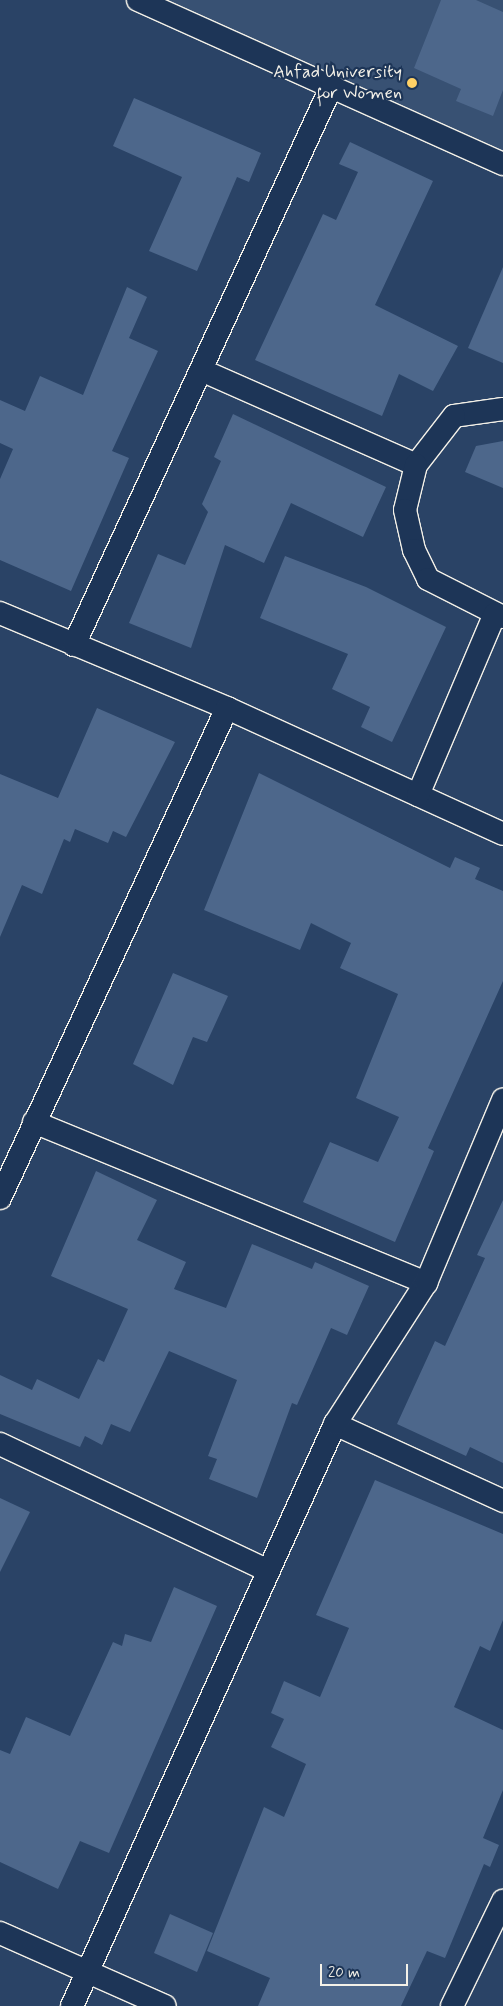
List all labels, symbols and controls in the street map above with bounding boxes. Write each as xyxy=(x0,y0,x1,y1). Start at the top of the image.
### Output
place label: Ahfad University for Women xyxy=(272,62,402,104)
marker: Ahfad University for Women xyxy=(406,77,418,89)
scale bar xyxy=(323,1954,410,1986)
text: 20 m xyxy=(328,1963,360,1983)

